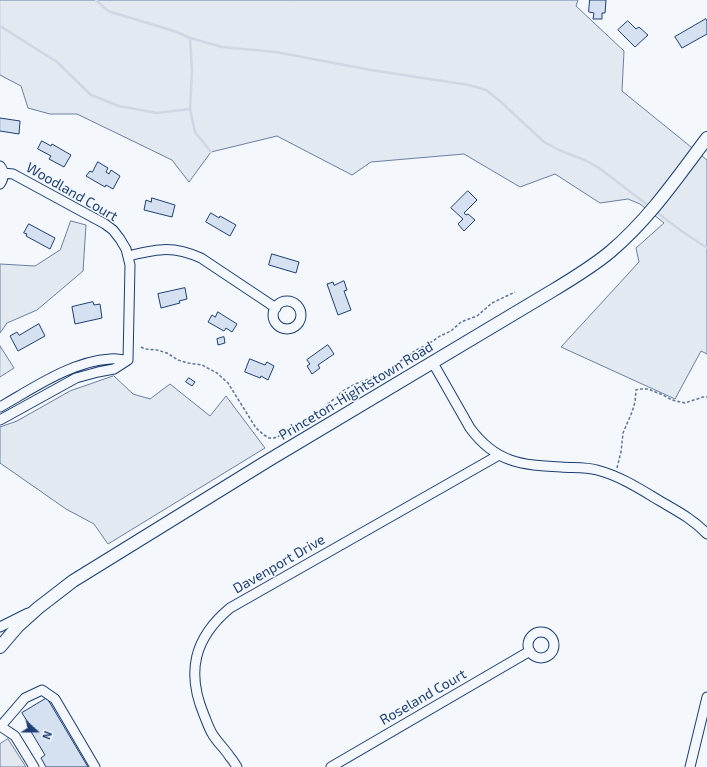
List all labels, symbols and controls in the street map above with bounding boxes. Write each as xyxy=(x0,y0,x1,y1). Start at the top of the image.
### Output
street label: Woodland Court xyxy=(23,159,121,225)
street label: Princeton-Hightstown Road xyxy=(276,338,436,444)
street label: Davenport Drive xyxy=(230,531,328,597)
street label: Roseland Court xyxy=(377,665,469,729)
north arrow xyxy=(16,711,56,751)
text: N xyxy=(40,729,55,742)

